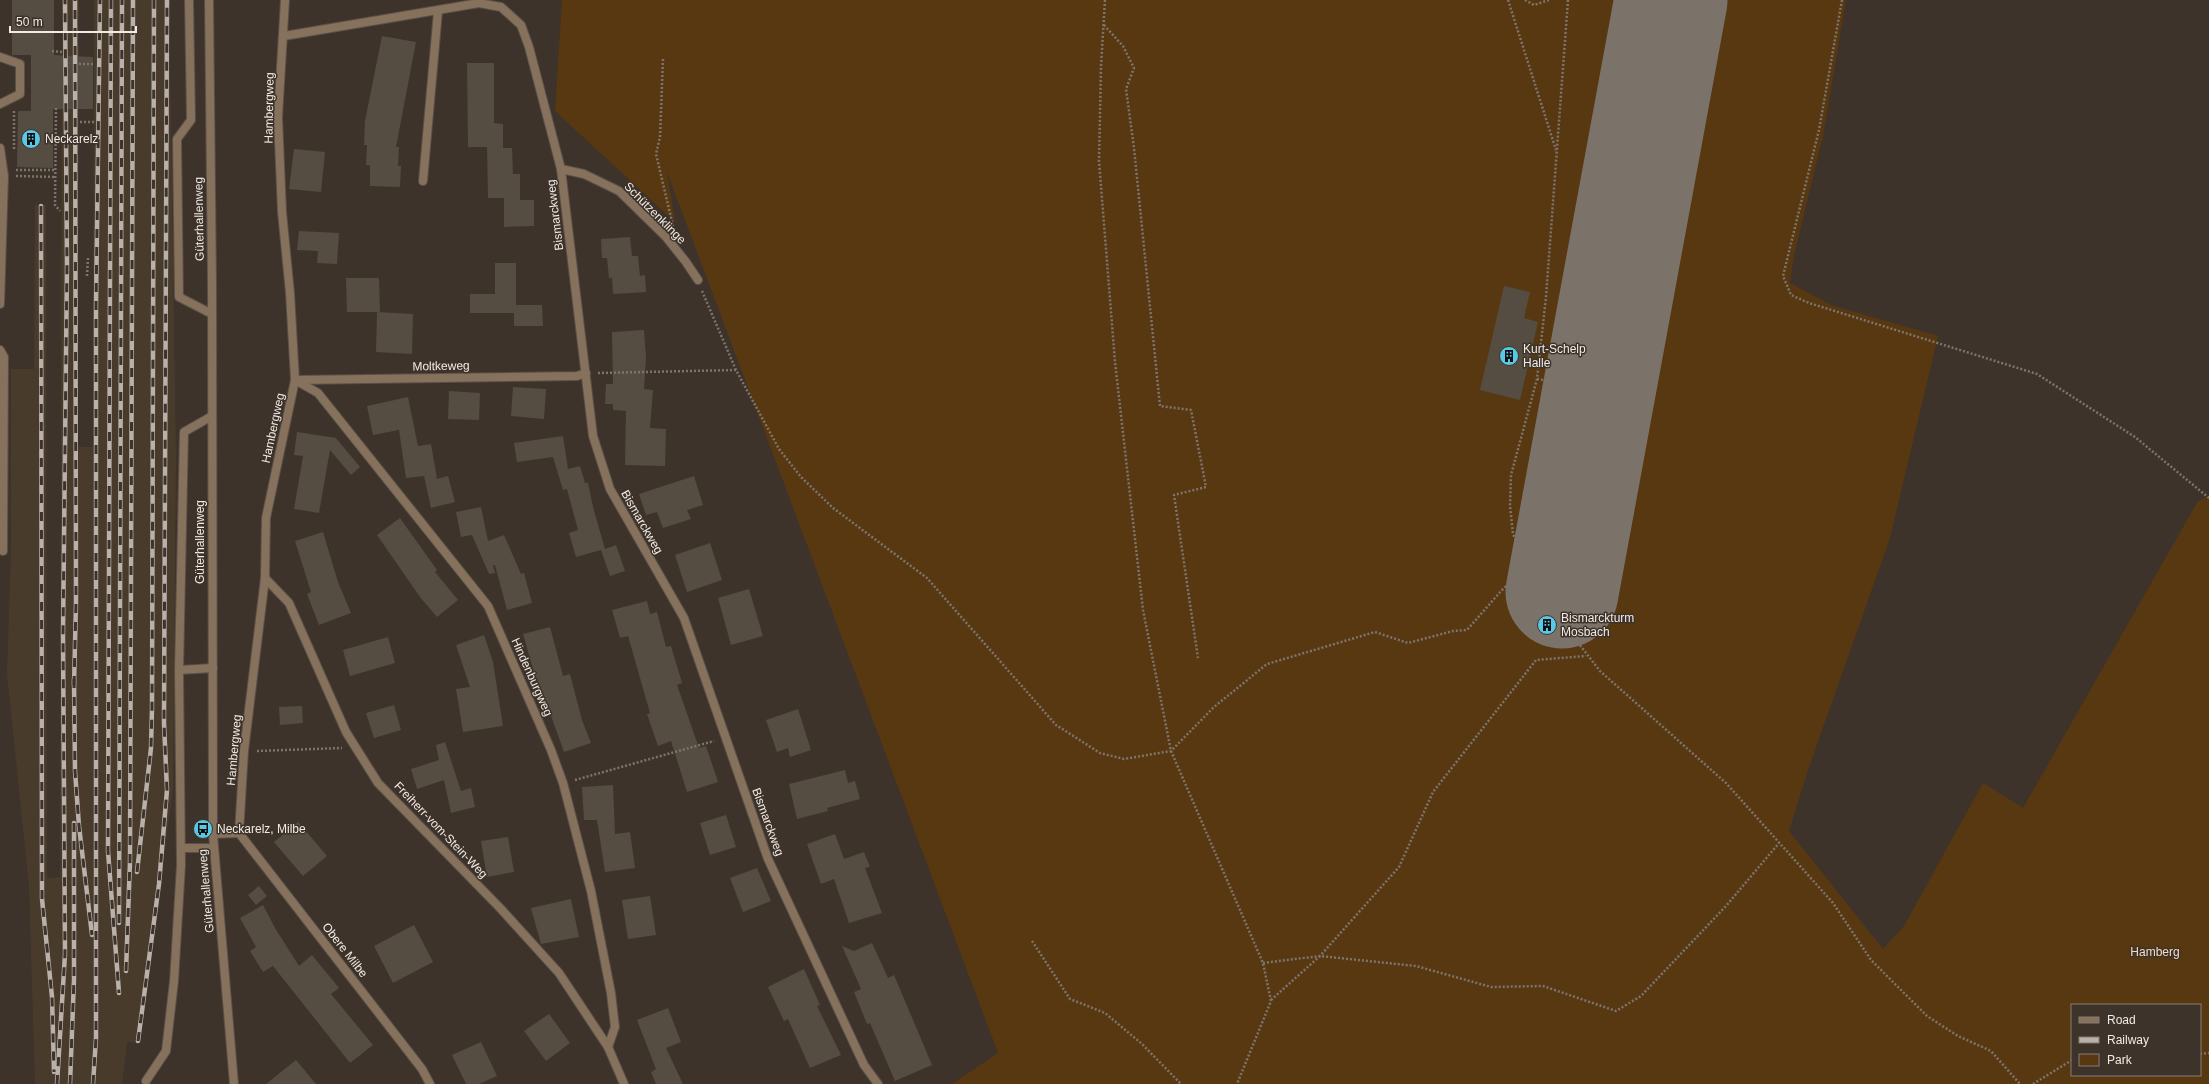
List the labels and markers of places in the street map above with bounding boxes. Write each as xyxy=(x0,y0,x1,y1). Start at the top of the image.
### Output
building icon: Neckarelz xyxy=(20,128,42,150)
place label: Neckarelz xyxy=(45,132,98,146)
place label: Kurt-Schelp Halle xyxy=(1523,342,1586,370)
building icon: Kurt-Schelp Halle xyxy=(1498,345,1520,367)
place label: Bismarckturm Mosbach xyxy=(1561,611,1634,639)
building icon: Bismarckturm Mosbach xyxy=(1536,614,1558,636)
bus stop icon: Neckarelz, Milbe xyxy=(192,818,214,840)
place label: Neckarelz, Milbe xyxy=(217,822,306,836)

